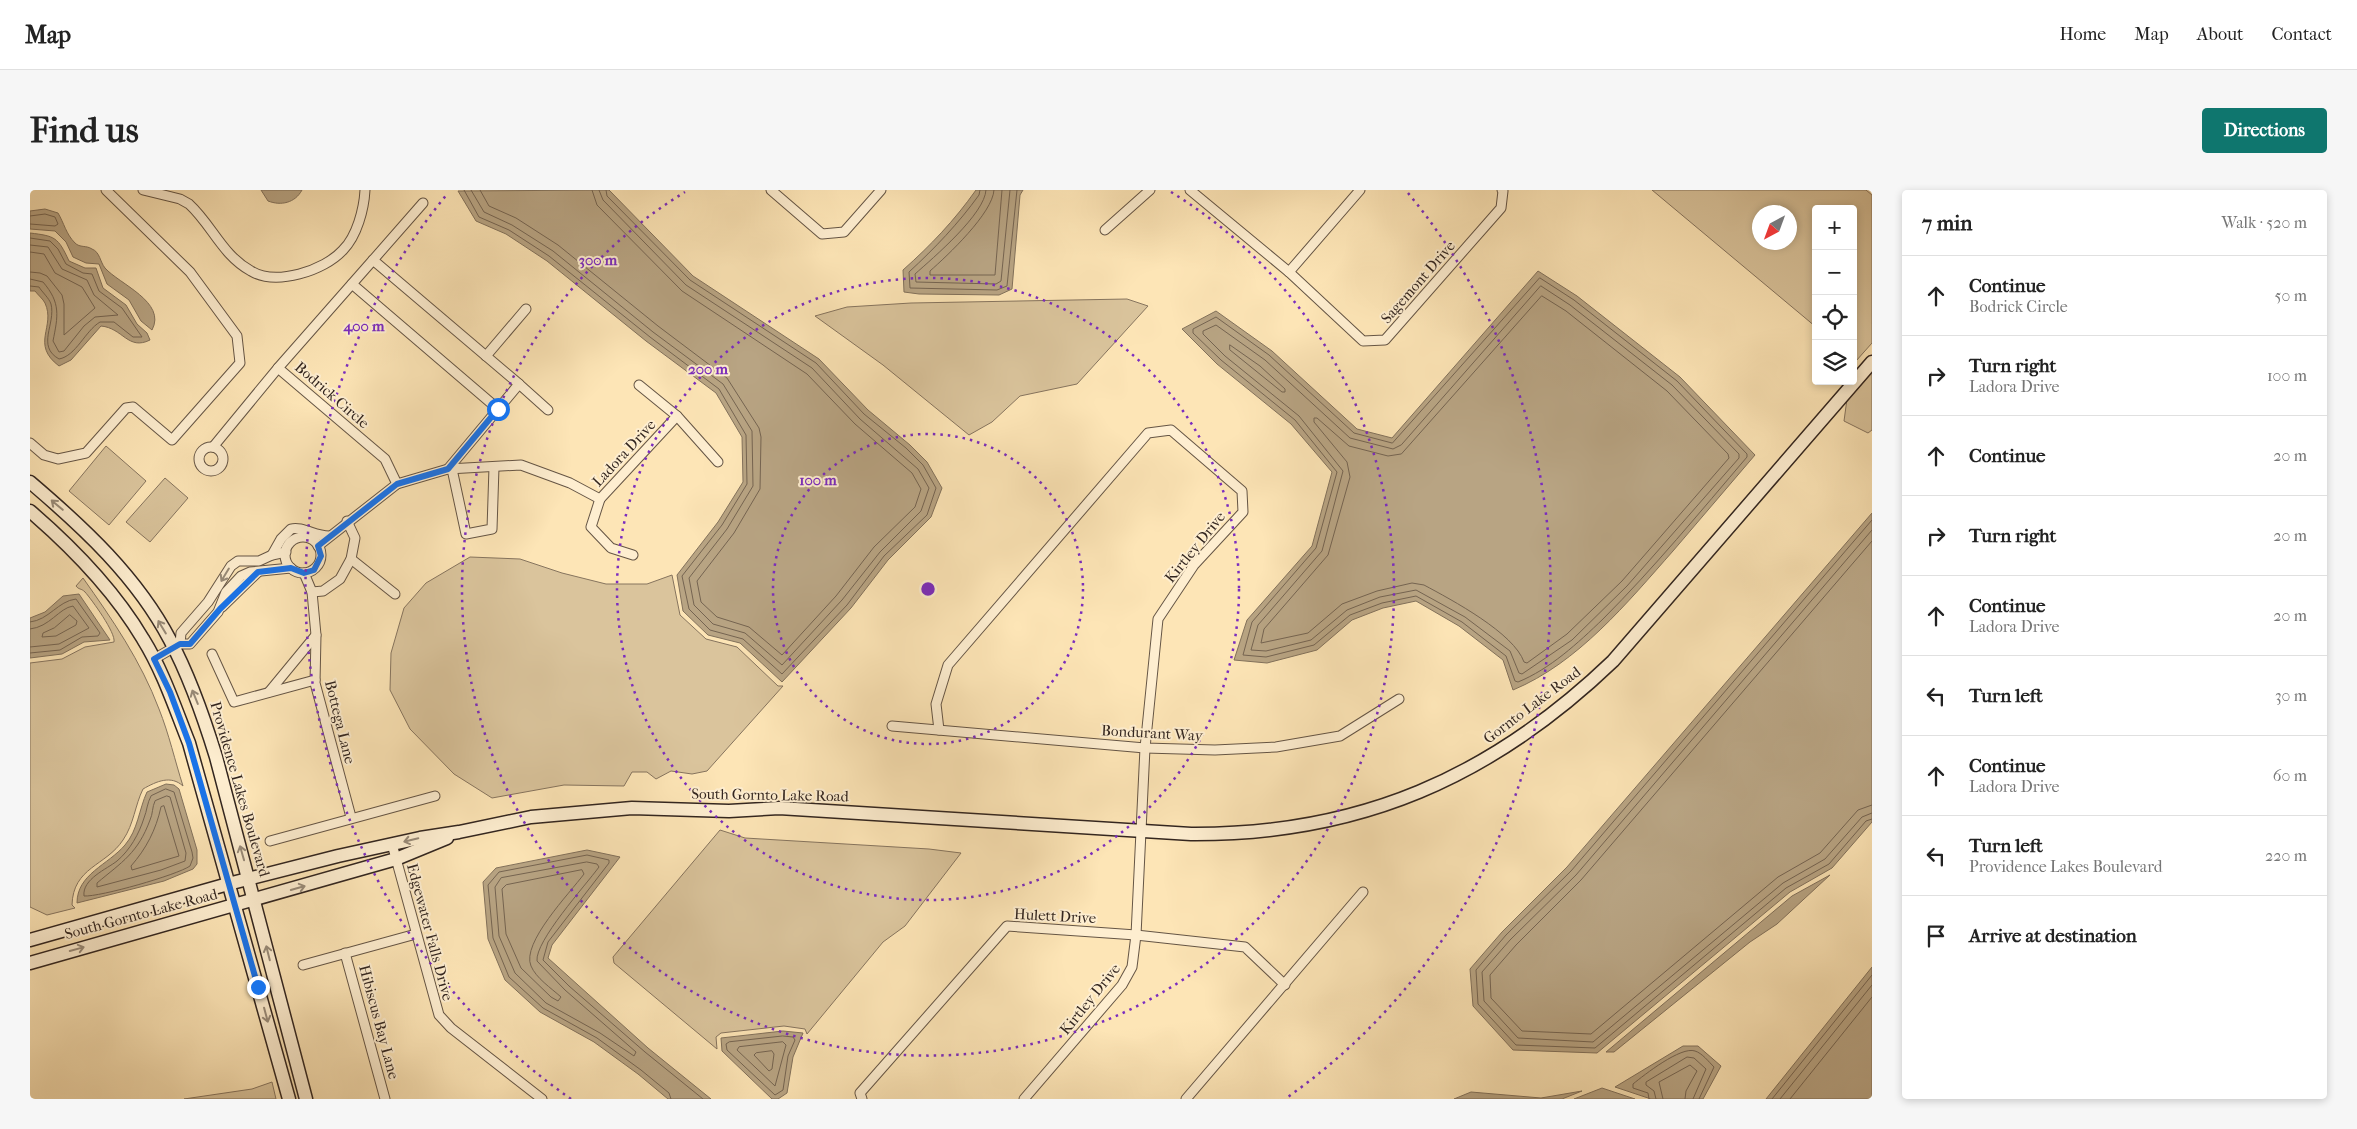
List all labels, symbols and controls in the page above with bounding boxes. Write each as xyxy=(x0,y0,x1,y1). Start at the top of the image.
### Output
text: Map xyxy=(25,21,71,49)
text: Home xyxy=(2059,24,2106,45)
text: Map xyxy=(2134,24,2169,45)
text: About xyxy=(2197,24,2243,45)
text: Contact xyxy=(2271,24,2332,45)
button: Directions xyxy=(2202,108,2327,153)
text: Find us xyxy=(30,110,139,151)
north arrow xyxy=(1752,205,1797,250)
map controls xyxy=(1812,205,1857,385)
button: + xyxy=(1812,205,1857,250)
text: 7 min xyxy=(1922,211,1973,235)
text: Walk · 520 m xyxy=(2222,213,2307,232)
street label: Sagemont Drive xyxy=(1377,236,1459,327)
button: − xyxy=(1812,250,1857,295)
text: 300 m xyxy=(579,251,618,269)
text: Continue xyxy=(1969,275,2045,297)
icon: ahead xyxy=(1922,282,1950,310)
text: 50 m xyxy=(2275,286,2307,305)
button: locate xyxy=(1812,295,1857,340)
text: Bodrick Circle xyxy=(1969,297,2068,316)
text: 400 m xyxy=(342,317,385,335)
button: layers xyxy=(1812,340,1857,385)
text: Turn right xyxy=(1969,355,2056,377)
street label: Bodrick Circle xyxy=(291,358,373,433)
text: 200 m xyxy=(688,360,728,378)
icon: right xyxy=(1922,362,1950,390)
text: 100 m xyxy=(2267,366,2307,385)
text: Ladora Drive xyxy=(1969,377,2060,396)
route start xyxy=(487,398,510,421)
street label: Ladora Drive xyxy=(588,415,660,490)
icon: ahead xyxy=(1922,442,1950,470)
text: Continue xyxy=(1969,445,2045,467)
text: 20 m xyxy=(2273,446,2307,465)
text: 100 m xyxy=(799,471,837,489)
one-way arrow xyxy=(50,499,63,510)
street label: Kirtley Drive xyxy=(1161,507,1229,586)
icon: right xyxy=(1922,522,1950,550)
text: Turn right xyxy=(1969,525,2056,547)
text: 20 m xyxy=(2273,526,2307,545)
one-way arrow xyxy=(219,568,229,582)
centre of rings xyxy=(919,580,937,598)
text: Continue xyxy=(1969,595,2045,617)
icon: ahead xyxy=(1922,602,1950,630)
text: 20 m xyxy=(2273,606,2307,625)
text: Ladora Drive xyxy=(1969,617,2060,636)
one-way arrow xyxy=(157,621,167,635)
street label: Gornto Lake Road xyxy=(1480,662,1585,747)
street label: Bottega Lane xyxy=(321,678,359,766)
icon: left xyxy=(1922,682,1950,710)
text: Turn left xyxy=(1969,685,2043,707)
text: 30 m xyxy=(2275,686,2307,705)
one-way arrow xyxy=(190,690,199,706)
street label: Providence Lakes Boulevard xyxy=(206,699,274,879)
street label: Bondurant Way xyxy=(1101,721,1204,745)
text: Continue xyxy=(1969,755,2045,777)
icon: ahead xyxy=(1922,762,1950,790)
text: 60 m xyxy=(2273,766,2307,785)
text: Ladora Drive xyxy=(1969,777,2060,796)
street label: South Gornto Lake Road xyxy=(691,785,850,805)
text: Turn left xyxy=(1969,835,2043,857)
one-way arrow xyxy=(403,836,419,845)
icon: left xyxy=(1922,842,1950,870)
one-way arrow xyxy=(237,845,246,861)
text: 220 m xyxy=(2265,846,2307,865)
text: Providence Lakes Boulevard xyxy=(1969,857,2162,876)
street label: Edgewater Falls Drive xyxy=(403,861,457,1003)
one-way arrow xyxy=(290,882,306,892)
street label: South Gornto Lake Road xyxy=(63,885,220,943)
street label: Hulett Drive xyxy=(1013,905,1097,927)
icon: arrive xyxy=(1922,922,1950,950)
text: Arrive at destination xyxy=(1969,925,2137,947)
one-way arrow xyxy=(68,944,84,953)
one-way arrow xyxy=(263,946,273,962)
street label: Kirtley Drive xyxy=(1056,959,1124,1038)
street label: Hibiscus Bay Lane xyxy=(355,963,403,1082)
route end xyxy=(247,976,270,999)
one-way arrow xyxy=(261,1007,271,1023)

